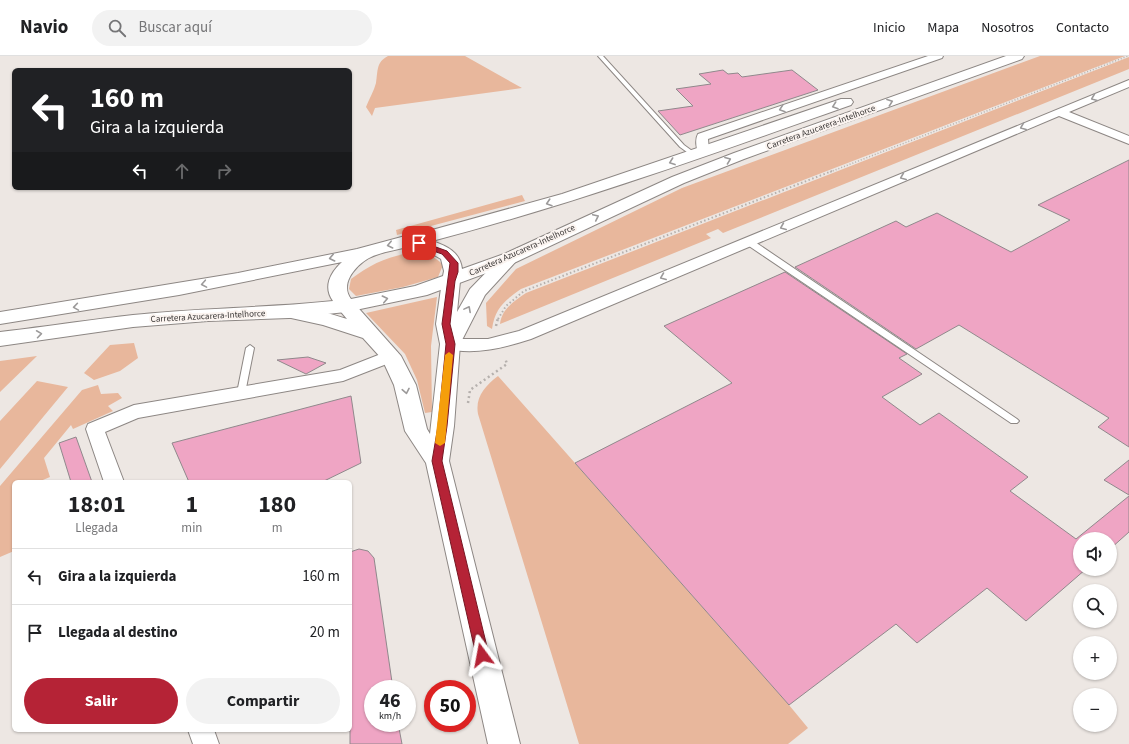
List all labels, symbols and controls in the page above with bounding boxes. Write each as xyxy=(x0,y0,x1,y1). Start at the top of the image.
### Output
search box xyxy=(92,10,372,46)
text: Navio xyxy=(20,14,68,41)
icon: search xyxy=(106,17,128,39)
text: Buscar aquí xyxy=(138,17,212,38)
text: Inicio xyxy=(873,18,905,38)
text: Mapa xyxy=(927,18,959,38)
text: Nosotros xyxy=(981,18,1034,38)
text: Contacto xyxy=(1056,18,1109,38)
text: 160 m xyxy=(90,78,164,118)
icon: left xyxy=(24,84,76,136)
one-way arrow xyxy=(1091,93,1098,101)
one-way arrow xyxy=(886,98,893,107)
one-way arrow xyxy=(831,101,838,109)
street label: Carretera Azucarera-Intelhorce xyxy=(765,102,878,153)
one-way arrow xyxy=(778,105,785,113)
text: Gira a la izquierda xyxy=(90,115,224,140)
one-way arrow xyxy=(1020,123,1027,131)
one-way arrow xyxy=(669,157,676,166)
one-way arrow xyxy=(725,157,732,165)
icon: left xyxy=(129,160,151,182)
icon: ahead xyxy=(171,160,193,182)
icon: right xyxy=(213,160,235,182)
one-way arrow xyxy=(900,173,907,181)
one-way arrow xyxy=(546,198,553,207)
one-way arrow xyxy=(592,214,599,222)
street label: Carretera Azucarera-Intelhorce xyxy=(467,221,578,280)
one-way arrow xyxy=(780,223,787,231)
pin xyxy=(402,226,436,260)
icon: arrive xyxy=(408,232,430,254)
one-way arrow xyxy=(386,240,393,249)
one-way arrow xyxy=(328,254,335,262)
one-way arrow xyxy=(659,272,666,280)
one-way arrow xyxy=(201,279,207,288)
one-way arrow xyxy=(381,295,388,303)
one-way arrow xyxy=(73,302,79,311)
one-way arrow xyxy=(463,306,471,313)
street label: Carretera Azucarera-Intelhorce xyxy=(150,307,266,326)
one-way arrow xyxy=(36,330,42,339)
one-way arrow xyxy=(402,388,410,394)
text: 18:01 xyxy=(68,487,126,522)
text: 1 xyxy=(186,487,198,522)
text: 180 xyxy=(258,487,296,522)
text: Llegada xyxy=(75,519,118,537)
text: min xyxy=(181,519,202,537)
text: m xyxy=(272,519,283,537)
map controls xyxy=(1073,532,1117,732)
button: sound xyxy=(1073,532,1117,576)
icon: left xyxy=(24,566,46,588)
text: Gira a la izquierda xyxy=(58,566,177,587)
text: 160 m xyxy=(302,566,340,587)
button: search xyxy=(1073,584,1117,628)
icon: arrive xyxy=(24,622,46,644)
text: Llegada al destino xyxy=(58,622,178,643)
text: 20 m xyxy=(310,622,340,643)
position arrow xyxy=(461,634,503,676)
button: + xyxy=(1073,636,1117,680)
button: Salir xyxy=(24,678,178,724)
button: Compartir xyxy=(186,678,340,724)
speed limit sign: 50 xyxy=(424,680,476,732)
text: 46 xyxy=(379,687,401,715)
button: − xyxy=(1073,688,1117,732)
text: km/h xyxy=(379,709,401,723)

